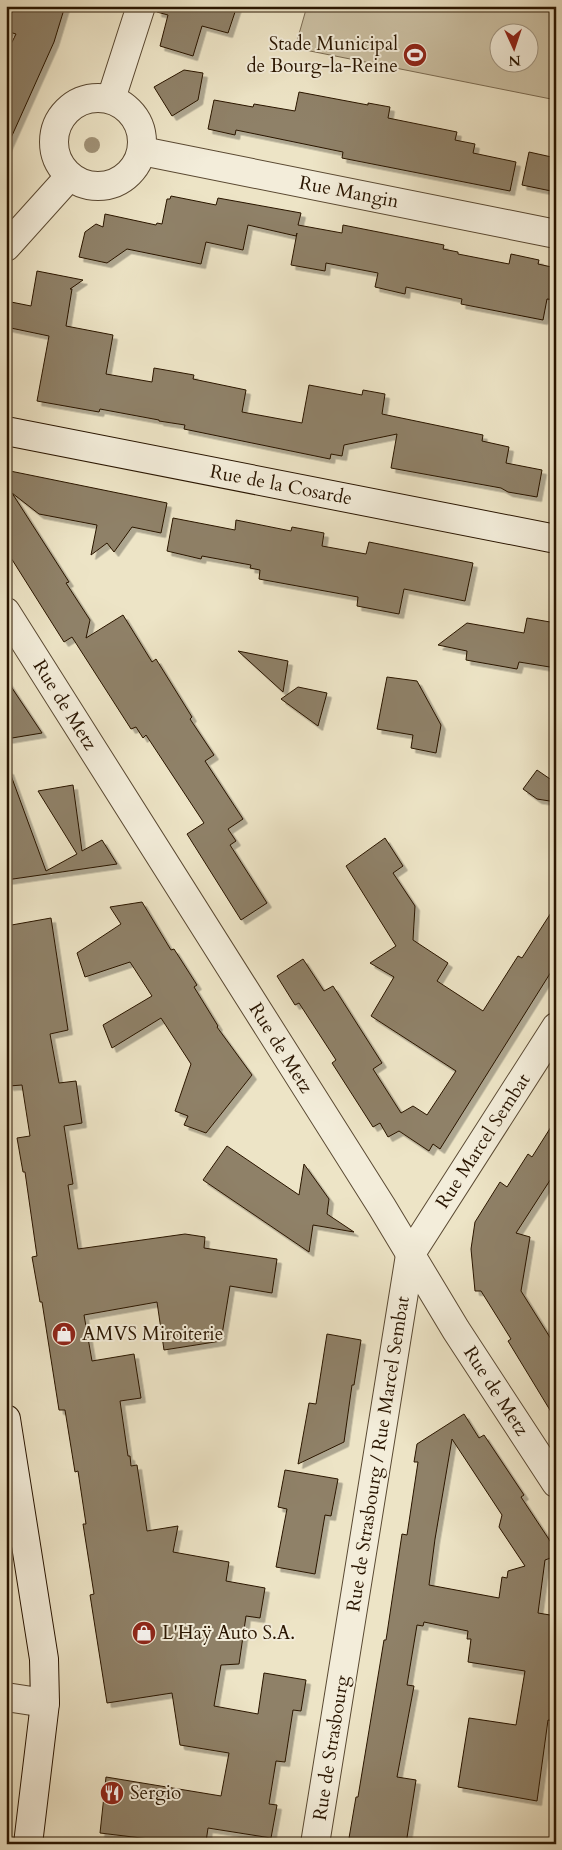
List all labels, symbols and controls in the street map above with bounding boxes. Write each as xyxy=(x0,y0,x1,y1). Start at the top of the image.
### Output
north arrow xyxy=(490,22,540,72)
place label: Stade Municipal de Bourg-la-Reine xyxy=(246,31,398,79)
sports icon: Stade Municipal de Bourg-la-Reine xyxy=(402,42,428,68)
text: N xyxy=(508,51,521,70)
street label: Rue Mangin xyxy=(297,170,401,214)
street label: Rue de la Cosarde xyxy=(208,458,354,512)
street label: Rue de Metz xyxy=(27,655,103,756)
street label: Rue de Metz xyxy=(243,998,319,1099)
street label: Rue Marcel Sembat xyxy=(430,1068,536,1214)
street label: Rue de Strasbourg / Rue Marcel Sembat xyxy=(340,1294,416,1614)
shop icon: AMVS Miroiterie xyxy=(51,1321,77,1347)
place label: AMVS Miroiterie xyxy=(82,1321,223,1347)
street label: Rue de Metz xyxy=(457,1341,535,1441)
shop icon: L'Haÿ Auto S.A. xyxy=(131,1620,157,1646)
place label: L'Haÿ Auto S.A. xyxy=(162,1620,295,1646)
street label: Rue de Strasbourg xyxy=(307,1673,355,1822)
restaurant icon: Sergio xyxy=(99,1780,125,1806)
place label: Sergio xyxy=(130,1780,181,1806)

